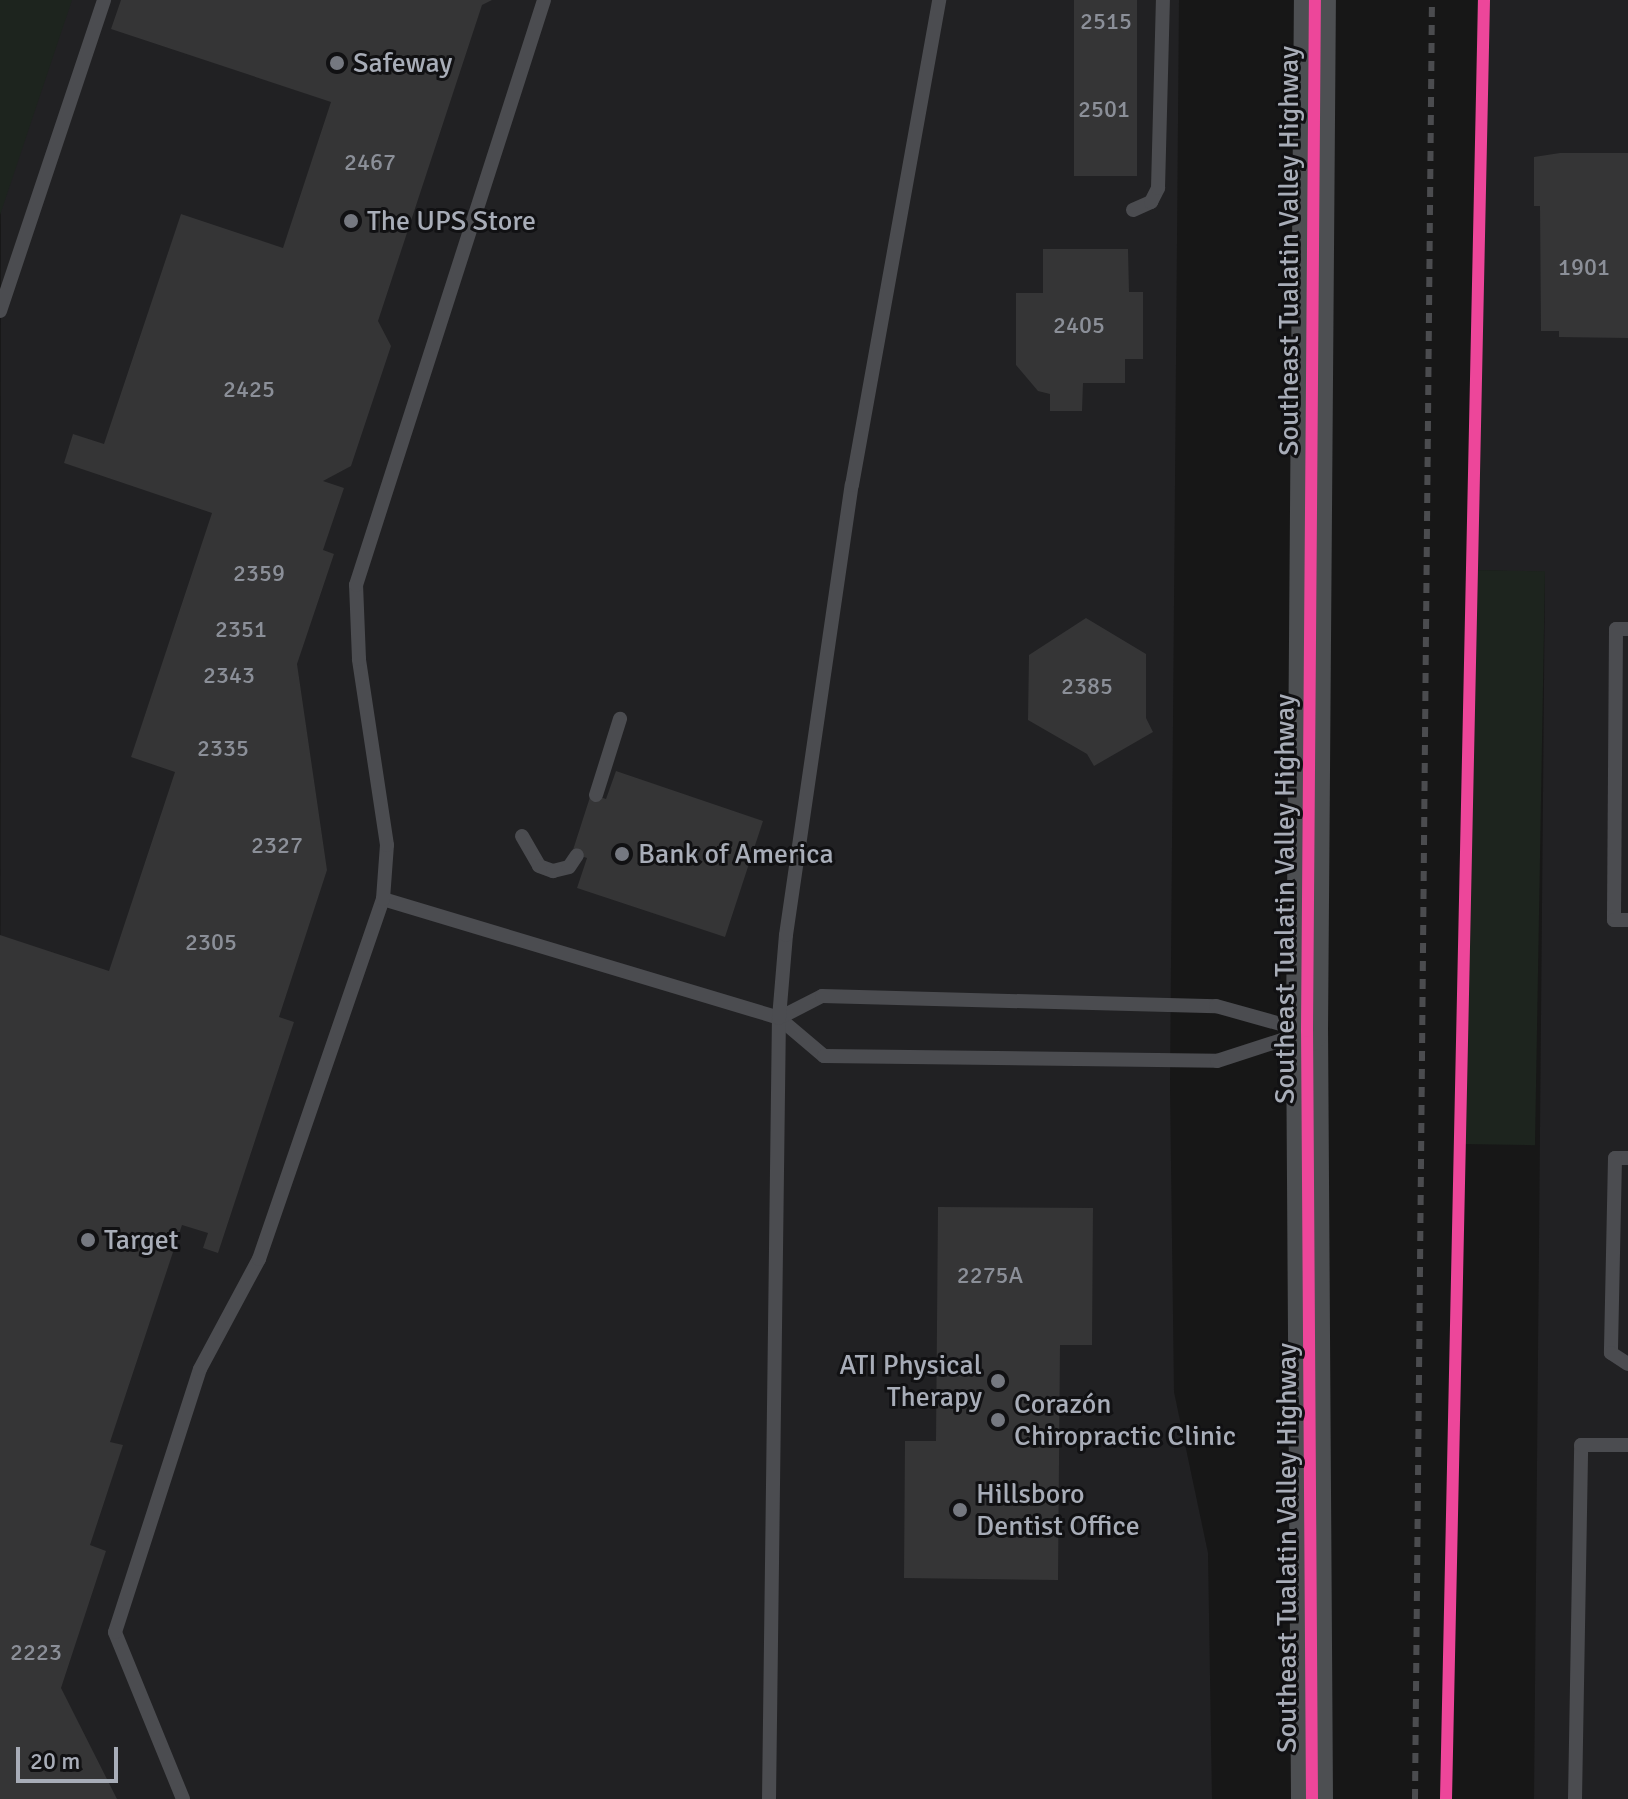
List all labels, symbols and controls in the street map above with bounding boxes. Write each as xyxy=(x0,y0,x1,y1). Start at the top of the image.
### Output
house number: 2515 xyxy=(1080,8,1132,36)
place label: Safeway xyxy=(353,46,452,80)
street label: Southeast Tualatin Valley Highway xyxy=(1272,46,1306,456)
marker: Safeway xyxy=(328,54,346,72)
house number: 2501 xyxy=(1078,96,1130,124)
house number: 2467 xyxy=(344,149,396,177)
place label: The UPS Store xyxy=(367,204,536,238)
marker: The UPS Store xyxy=(342,212,360,230)
house number: 1901 xyxy=(1558,254,1610,282)
house number: 2405 xyxy=(1053,312,1105,340)
house number: 2425 xyxy=(223,376,275,404)
house number: 2359 xyxy=(233,560,285,588)
house number: 2351 xyxy=(215,616,267,644)
house number: 2343 xyxy=(203,662,255,690)
house number: 2385 xyxy=(1061,673,1113,701)
street label: Southeast Tualatin Valley Highway xyxy=(1268,694,1302,1104)
house number: 2335 xyxy=(197,735,249,763)
house number: 2327 xyxy=(251,832,303,860)
place label: Bank of America xyxy=(638,837,834,871)
marker: Bank of America xyxy=(613,845,631,863)
house number: 2305 xyxy=(185,929,237,957)
place label: Target xyxy=(104,1223,179,1257)
marker: Target xyxy=(79,1231,97,1249)
house number: 2275A xyxy=(957,1262,1023,1290)
street label: Southeast Tualatin Valley Highway xyxy=(1270,1343,1304,1753)
place label: ATI Physical Therapy xyxy=(839,1348,982,1414)
marker: ATI Physical Therapy xyxy=(989,1372,1007,1390)
place label: Corazón Chiropractic Clinic xyxy=(1014,1387,1236,1453)
marker: Corazón Chiropractic Clinic xyxy=(989,1411,1007,1429)
place label: Hillsboro Dentist Office xyxy=(976,1477,1140,1543)
marker: Hillsboro Dentist Office xyxy=(951,1501,969,1519)
house number: 2223 xyxy=(10,1639,62,1667)
scale bar xyxy=(20,1731,122,1781)
text: 20 m xyxy=(30,1746,80,1776)

